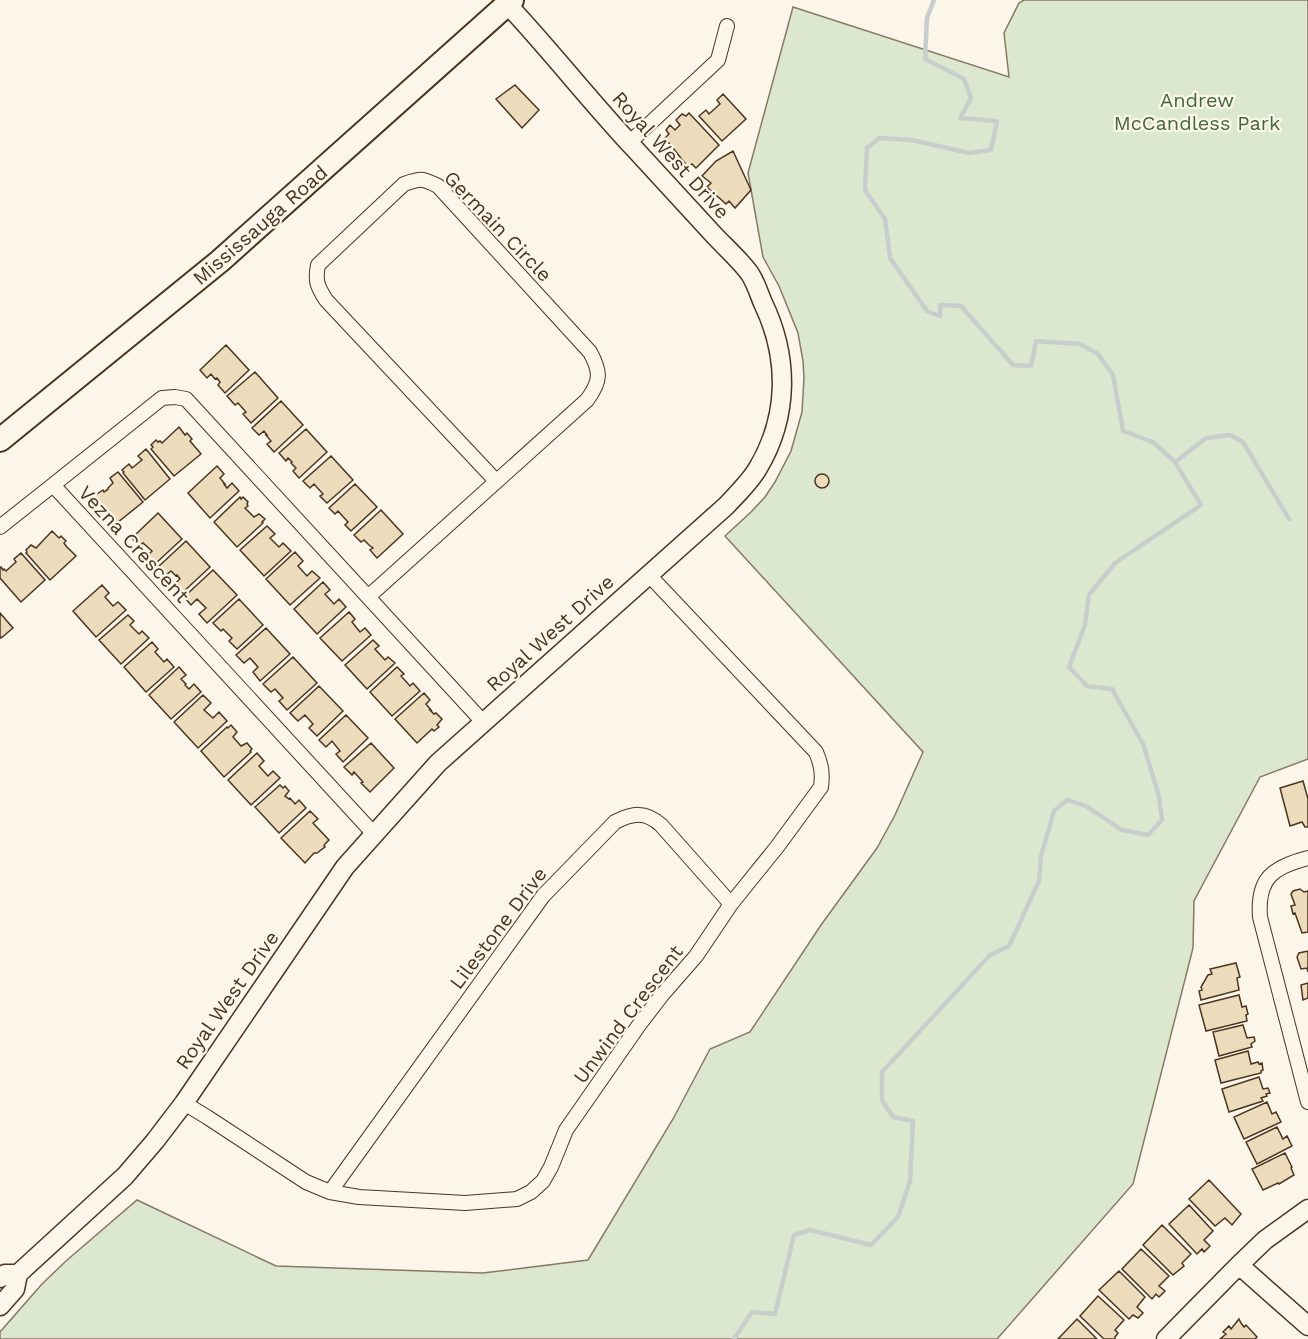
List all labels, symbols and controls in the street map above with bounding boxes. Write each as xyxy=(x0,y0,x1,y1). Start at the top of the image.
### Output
street label: Royal West Drive xyxy=(607,86,735,224)
park label: Andrew McCandless Park xyxy=(1114,88,1280,135)
street label: Mississauga Road xyxy=(188,160,332,290)
street label: Germain Circle xyxy=(439,166,557,286)
street label: Vezna Crescent xyxy=(74,480,195,608)
street label: Royal West Drive xyxy=(481,569,619,697)
street label: Lilestone Drive xyxy=(444,862,552,994)
street label: Royal West Drive xyxy=(170,926,284,1074)
street label: Unwind Crescent xyxy=(568,940,688,1088)

